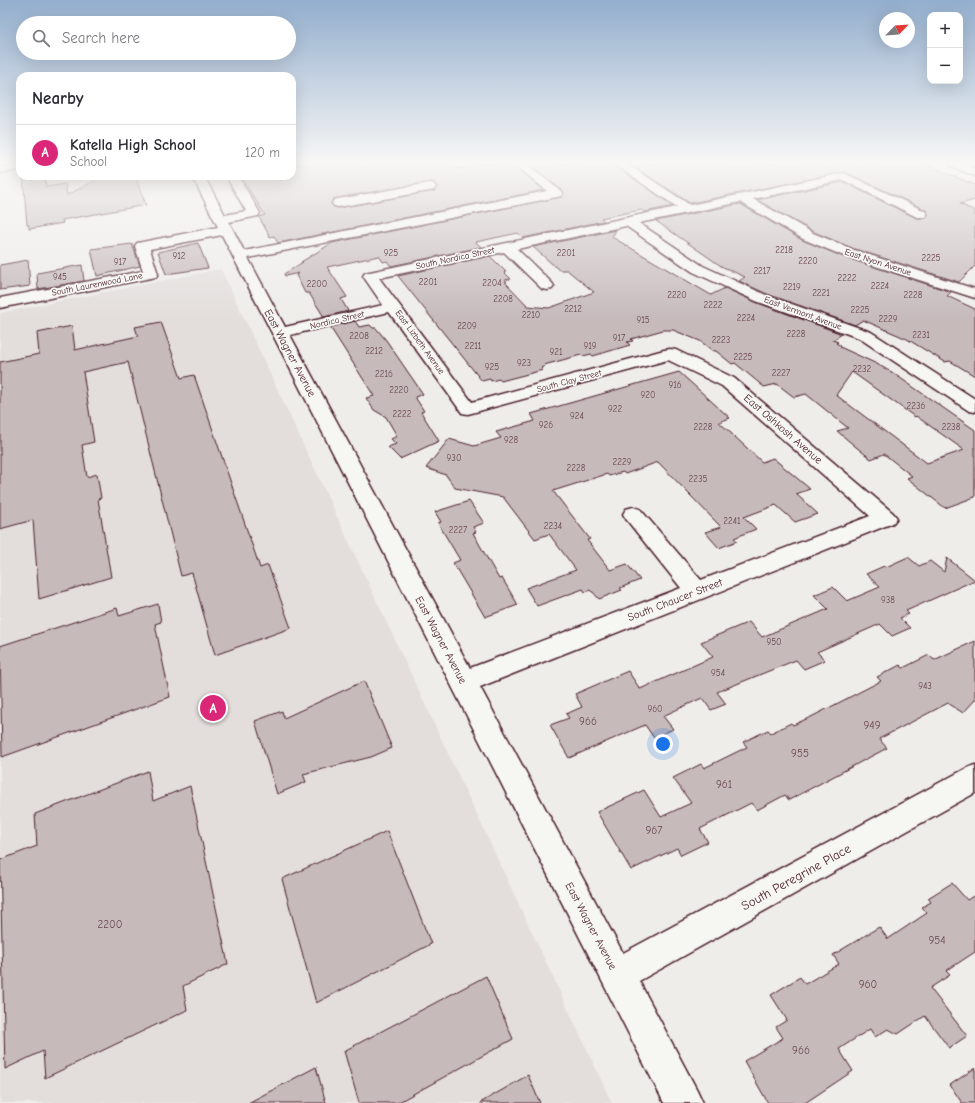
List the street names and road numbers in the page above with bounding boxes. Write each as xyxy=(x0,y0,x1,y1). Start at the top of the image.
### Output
street label: South Nordica Street xyxy=(415,245,496,271)
street label: East Nyon Avenue xyxy=(843,247,913,278)
street label: South Laurenwood Lane xyxy=(51,270,144,298)
street label: East Vermont Avenue xyxy=(763,294,844,332)
street label: East Wagner Avenue xyxy=(261,307,319,399)
street label: East Lizbeth Avenue xyxy=(393,308,447,376)
street label: Nordica Street xyxy=(309,309,365,331)
street label: South Clay Street xyxy=(536,367,603,394)
street label: East Oshkosh Avenue xyxy=(741,391,825,467)
street label: South Chaucer Street xyxy=(626,576,725,624)
street label: East Wagner Avenue xyxy=(412,594,470,686)
street label: South Peregrine Place xyxy=(739,840,854,913)
street label: East Wagner Avenue xyxy=(562,880,620,972)

